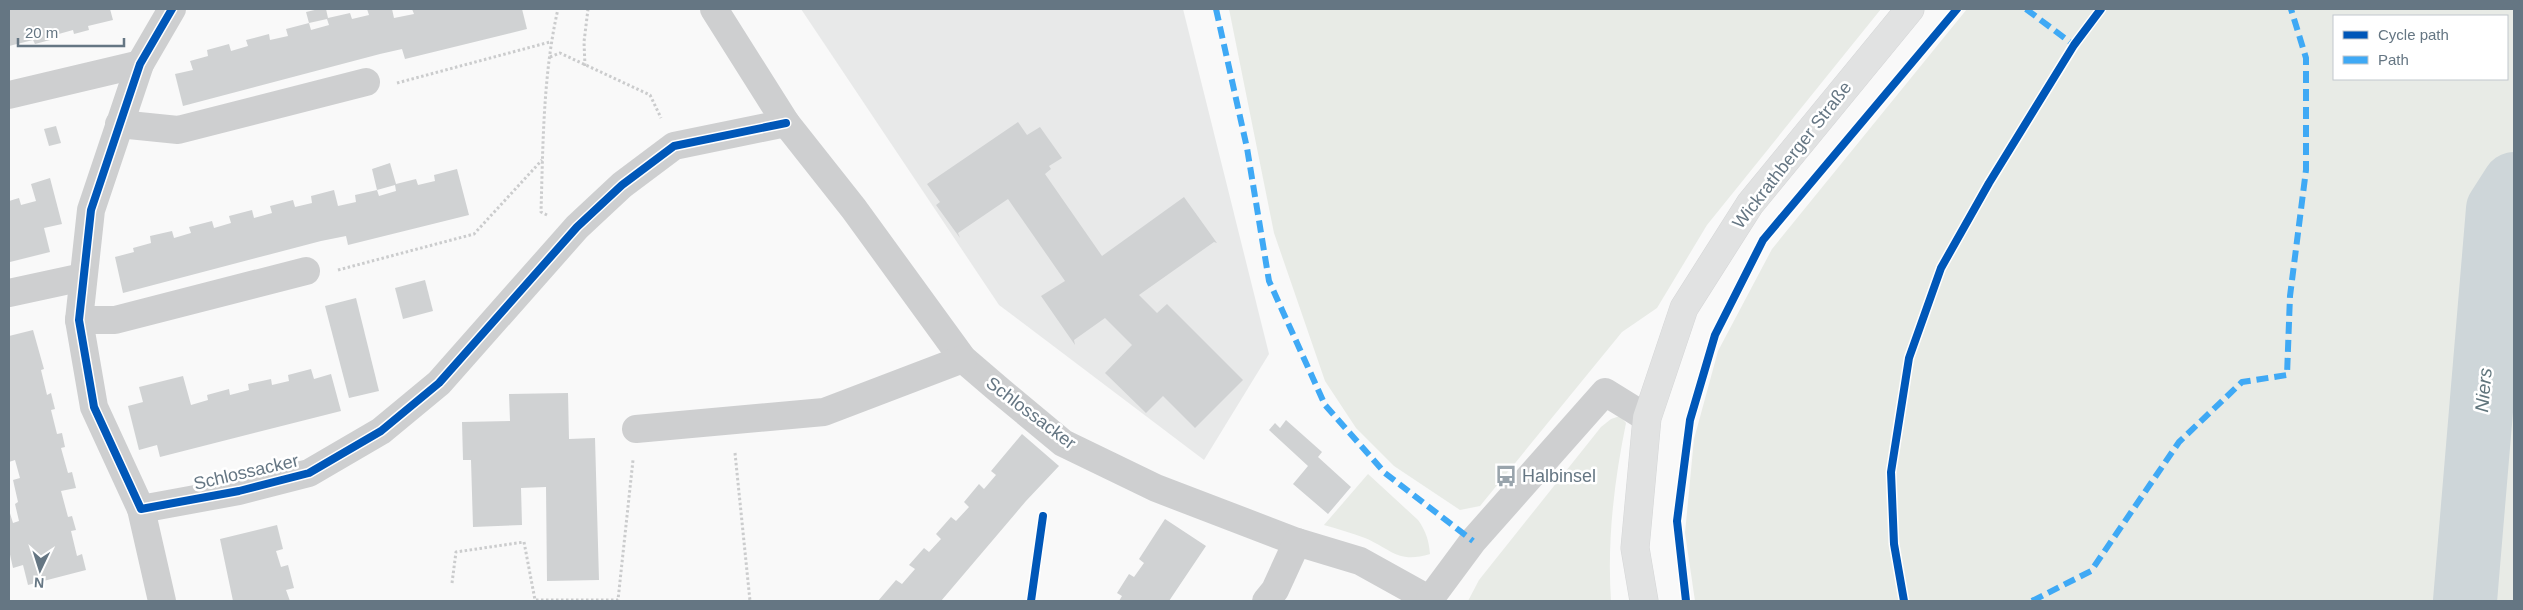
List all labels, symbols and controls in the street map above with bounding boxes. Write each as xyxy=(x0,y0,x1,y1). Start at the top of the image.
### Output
scale bar xyxy=(18,15,124,47)
legend xyxy=(2333,15,2508,80)
text: 20 m xyxy=(25,24,58,41)
text: Cycle path xyxy=(2378,26,2449,43)
text: Path xyxy=(2378,51,2409,68)
street label: Wickrathberger Straße xyxy=(1728,78,1856,232)
water label: Niers xyxy=(2471,367,2496,413)
street label: Schlossacker xyxy=(982,373,1080,453)
street label: Schlossacker xyxy=(192,450,300,494)
bus stop icon: Halbinsel xyxy=(1493,463,1519,489)
place label: Halbinsel xyxy=(1522,466,1596,486)
north arrow xyxy=(15,545,65,595)
text: N xyxy=(33,575,45,591)

